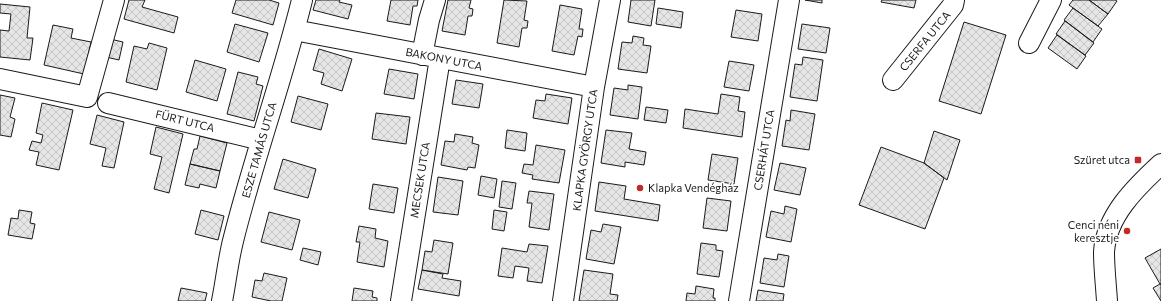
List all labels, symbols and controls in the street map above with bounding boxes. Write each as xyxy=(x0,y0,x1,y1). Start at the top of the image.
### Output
street label: CSERFA UTCA xyxy=(896,8,953,73)
street label: BAKONY UTCA xyxy=(405,45,484,72)
street label: KLAPKA GYÖRGY UTCA xyxy=(569,88,600,212)
street label: ESZE TAMÁS UTCA xyxy=(238,100,279,199)
street label: FÜRT UTCA xyxy=(154,106,217,134)
street label: CSERHÁT UTCA xyxy=(750,108,776,191)
street label: MECSEK UTCA xyxy=(407,141,432,219)
place label: Szüret utca xyxy=(1074,153,1130,166)
marker: Szüret utca xyxy=(1133,155,1143,165)
place label: Klapka Vendégház xyxy=(648,181,739,194)
marker: Klapka Vendégház xyxy=(635,183,645,193)
place label: Cenci néni keresztje xyxy=(1068,218,1119,244)
marker: Cenci néni keresztje xyxy=(1122,226,1132,236)

